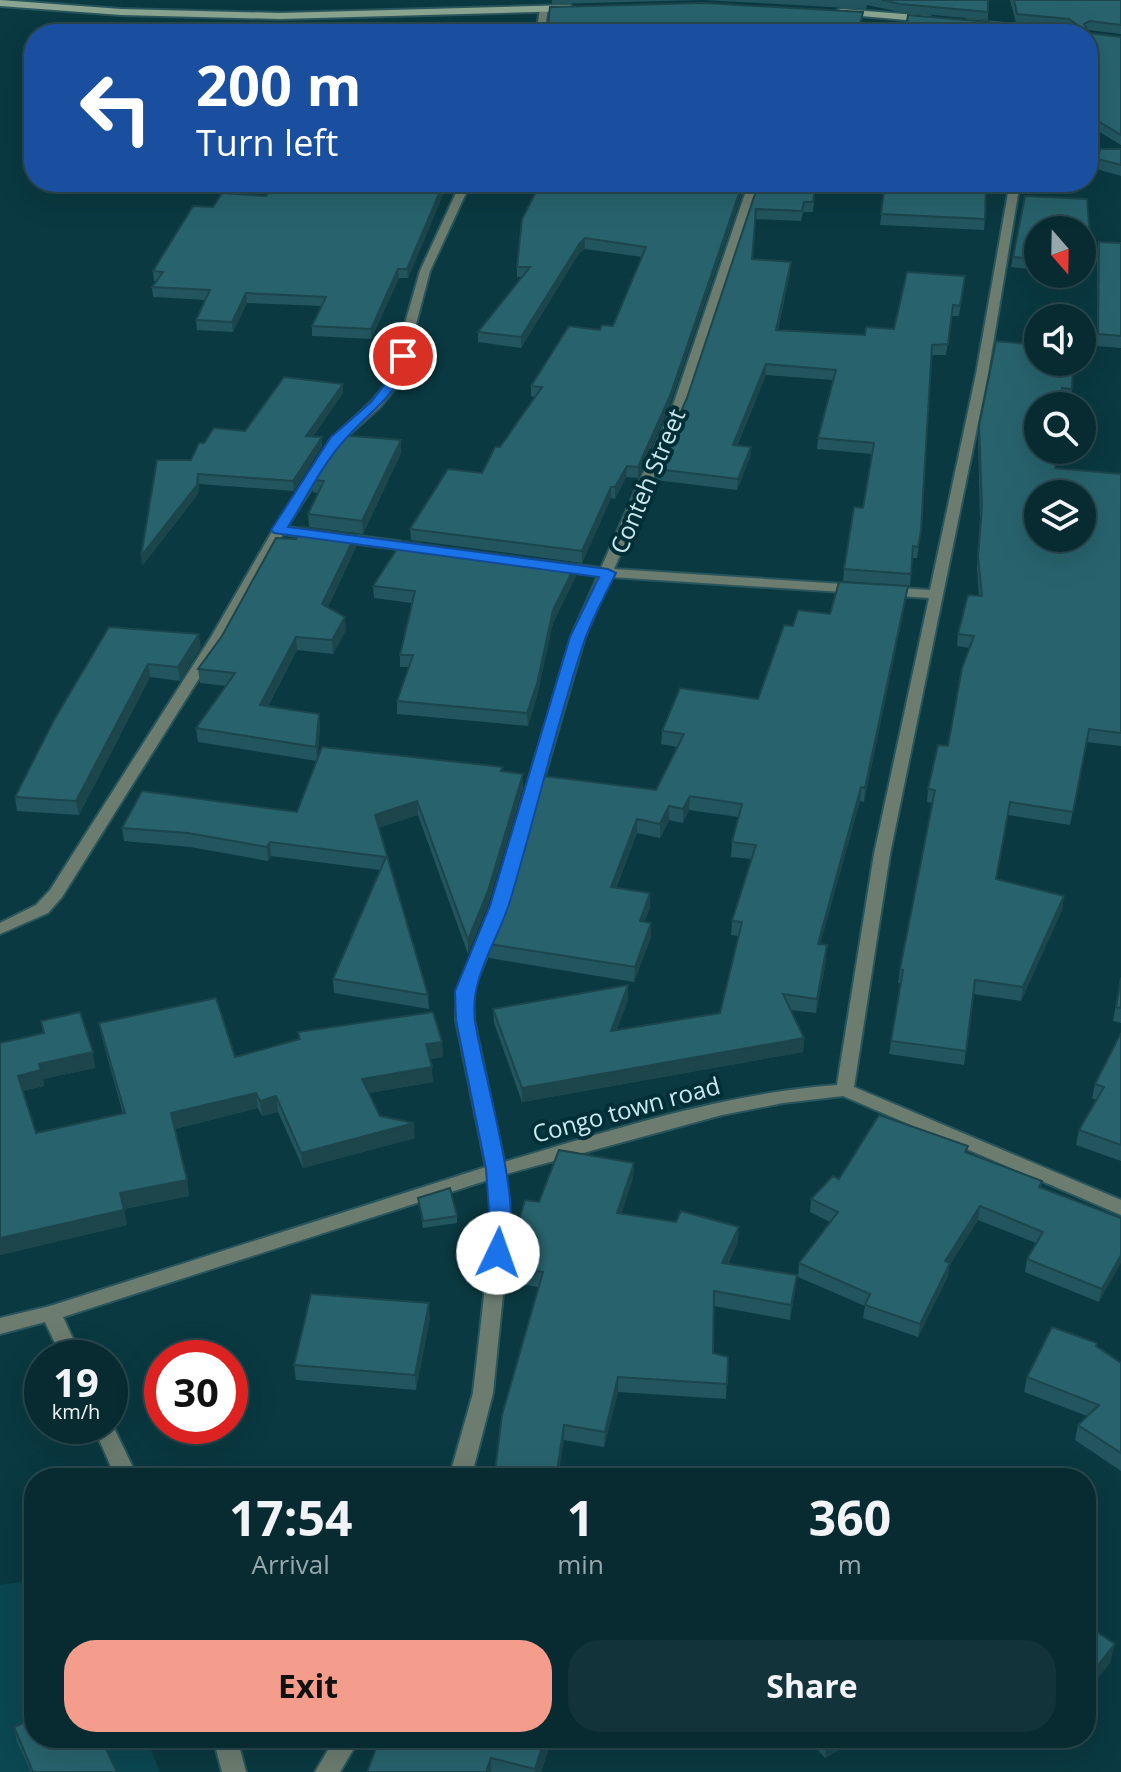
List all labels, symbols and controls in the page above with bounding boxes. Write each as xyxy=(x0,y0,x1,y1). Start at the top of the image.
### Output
text: 200 m xyxy=(196,46,362,122)
icon: left xyxy=(64,56,168,160)
text: Turn left xyxy=(196,118,338,167)
north arrow xyxy=(1024,216,1096,288)
map controls xyxy=(1024,216,1096,552)
button: sound xyxy=(1024,304,1096,376)
pin xyxy=(369,322,437,390)
icon: arrive xyxy=(381,334,425,378)
button: search xyxy=(1024,392,1096,464)
street label: Conteh Street xyxy=(602,404,692,558)
button: layers xyxy=(1024,480,1096,552)
street label: Congo town road xyxy=(529,1068,723,1150)
position arrow xyxy=(456,1211,540,1295)
speed limit sign: 30 xyxy=(144,1340,248,1444)
text: 19 xyxy=(53,1354,99,1409)
text: km/h xyxy=(52,1398,100,1425)
text: 17:54 xyxy=(229,1485,352,1550)
text: 1 xyxy=(567,1485,594,1550)
text: 360 xyxy=(809,1485,891,1550)
text: Arrival xyxy=(251,1546,330,1582)
text: min xyxy=(557,1546,604,1582)
text: m xyxy=(838,1546,862,1582)
button: Exit xyxy=(64,1640,552,1732)
button: Share xyxy=(568,1640,1056,1732)

